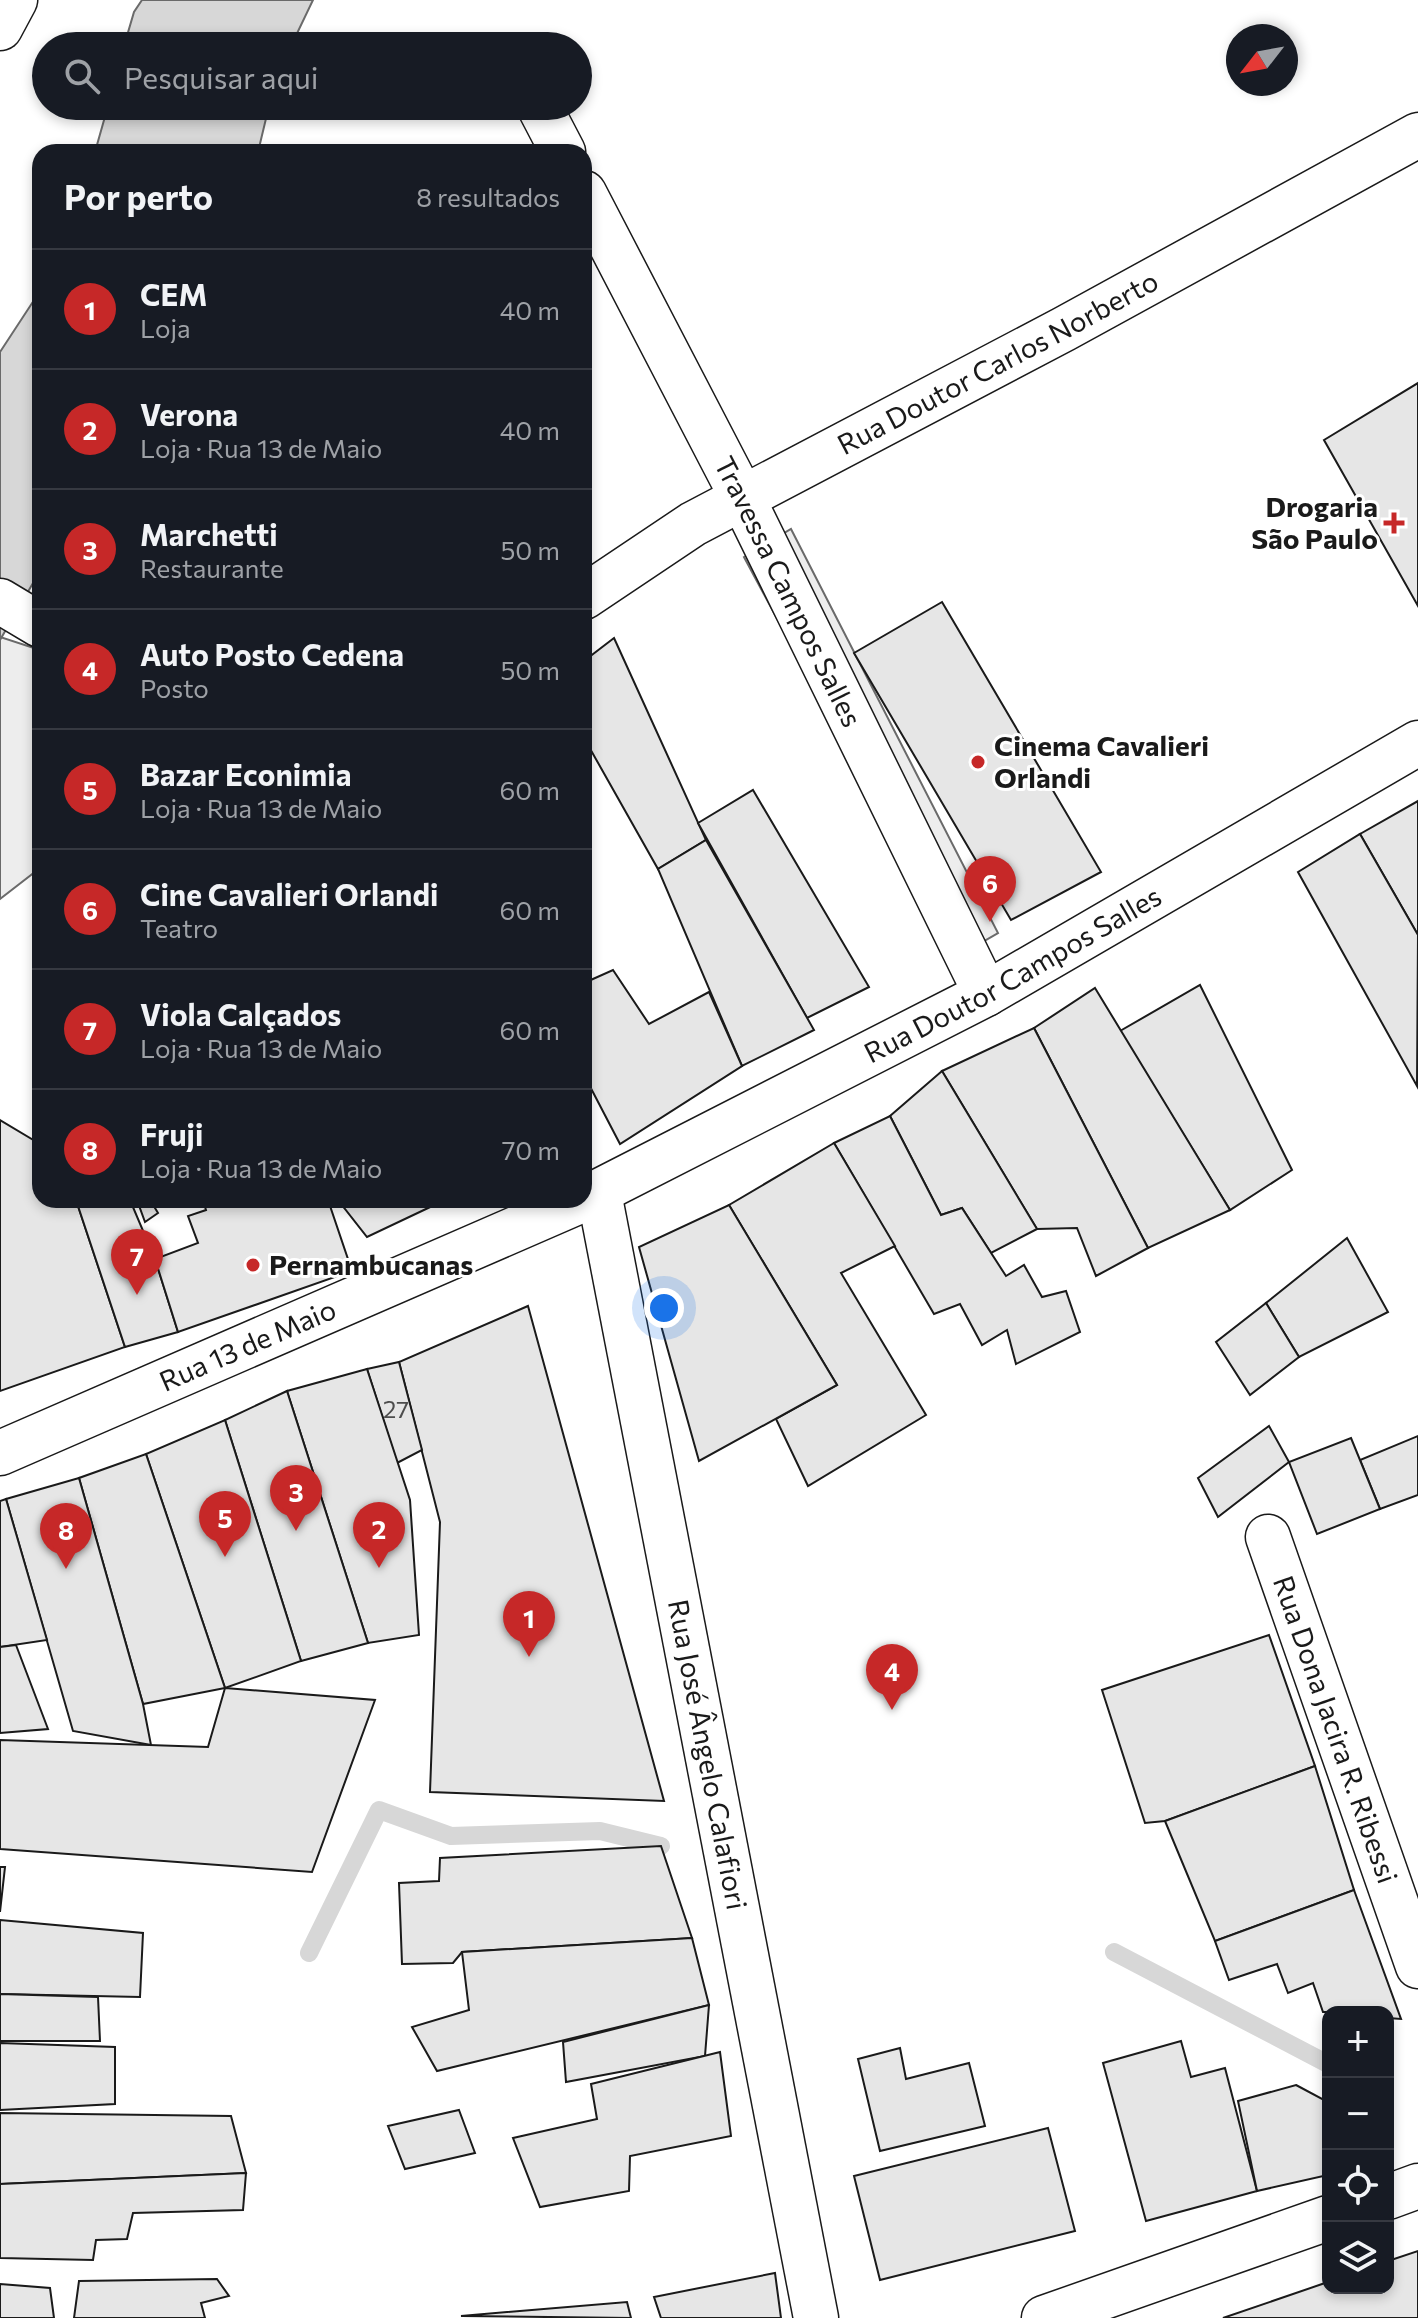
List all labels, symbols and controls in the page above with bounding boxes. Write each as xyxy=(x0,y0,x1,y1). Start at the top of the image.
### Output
north arrow xyxy=(1226,24,1298,96)
search box xyxy=(32,32,592,120)
icon: search xyxy=(60,54,104,98)
text: Pesquisar aqui xyxy=(124,58,319,95)
text: Por perto xyxy=(64,175,213,217)
text: 8 resultados xyxy=(416,181,560,212)
street label: Rua Doutor Carlos Norberto xyxy=(831,263,1164,461)
text: CEM xyxy=(140,275,207,312)
text: 1 xyxy=(84,294,96,325)
text: 40 m xyxy=(500,294,560,325)
text: Loja xyxy=(140,312,191,343)
text: Verona xyxy=(140,395,238,432)
text: 2 xyxy=(83,414,97,445)
text: 40 m xyxy=(500,414,560,445)
text: Loja · Rua 13 de Maio xyxy=(140,432,382,463)
street label: Travessa Campos Salles xyxy=(708,450,870,732)
place label: Drogaria São Paulo xyxy=(1251,489,1378,555)
marker: Drogaria São Paulo xyxy=(1385,514,1403,532)
text: Marchetti xyxy=(140,515,278,552)
text: 3 xyxy=(82,534,98,565)
text: 50 m xyxy=(500,534,560,565)
text: Restaurante xyxy=(140,552,284,583)
text: Auto Posto Cedena xyxy=(140,635,404,672)
text: 4 xyxy=(82,654,98,685)
text: 50 m xyxy=(500,654,560,685)
text: Posto xyxy=(140,672,209,703)
place label: Cinema Cavalieri Orlandi xyxy=(994,728,1209,794)
marker: Cinema Cavalieri Orlandi xyxy=(969,753,987,771)
text: Bazar Econimia xyxy=(140,755,351,792)
text: 5 xyxy=(82,774,98,805)
text: 60 m xyxy=(500,774,560,805)
text: Loja · Rua 13 de Maio xyxy=(140,792,382,823)
pin: 6 xyxy=(964,856,1016,922)
text: Cine Cavalieri Orlandi xyxy=(140,875,438,912)
street label: Rua Doutor Campos Salles xyxy=(858,878,1167,1069)
text: 6 xyxy=(82,894,98,925)
text: 60 m xyxy=(500,894,560,925)
text: Teatro xyxy=(140,912,218,943)
text: Viola Calçados xyxy=(140,995,341,1032)
text: 7 xyxy=(83,1014,97,1045)
text: 60 m xyxy=(500,1014,560,1045)
text: Loja · Rua 13 de Maio xyxy=(140,1032,382,1063)
text: Fruji xyxy=(140,1115,203,1152)
text: 8 xyxy=(82,1134,98,1165)
text: 70 m xyxy=(502,1134,560,1165)
text: Loja · Rua 13 de Maio xyxy=(140,1152,382,1183)
pin: 7 xyxy=(111,1229,163,1295)
place label: Pernambucanas xyxy=(269,1247,473,1281)
marker: Pernambucanas xyxy=(244,1256,262,1274)
your location xyxy=(644,1288,684,1328)
street label: Rua 13 de Maio xyxy=(154,1291,341,1398)
house number: 27 xyxy=(383,1394,409,1423)
pin: 3 xyxy=(270,1465,322,1531)
pin: 5 xyxy=(199,1491,251,1557)
pin: 2 xyxy=(353,1502,405,1568)
pin: 8 xyxy=(40,1503,92,1569)
street label: Rua Dona Jacira R. Ribessi xyxy=(1267,1571,1406,1887)
pin: 1 xyxy=(503,1591,555,1657)
street label: Rua José Ângelo Calafiori xyxy=(662,1597,755,1912)
pin: 4 xyxy=(866,1644,918,1710)
map controls xyxy=(1322,2006,1394,2294)
button: + xyxy=(1322,2006,1394,2078)
button: − xyxy=(1322,2078,1394,2150)
button: locate xyxy=(1322,2150,1394,2222)
button: layers xyxy=(1322,2222,1394,2294)

